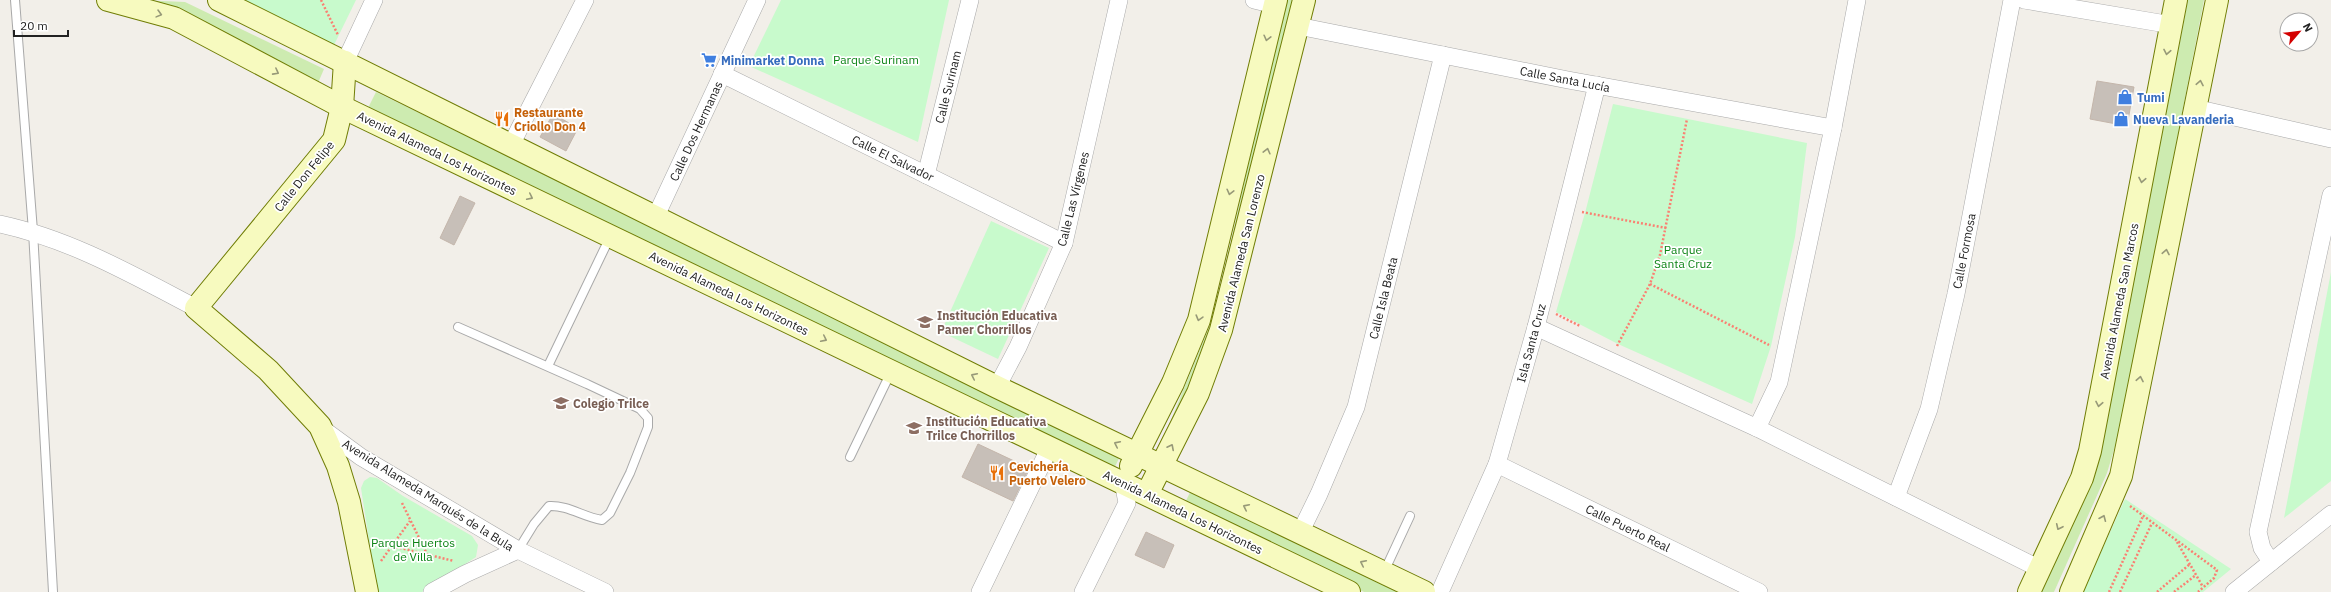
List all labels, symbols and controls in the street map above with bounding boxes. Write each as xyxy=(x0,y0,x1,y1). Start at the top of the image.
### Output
one-way arrow xyxy=(156,9,163,18)
scale bar xyxy=(14,12,68,38)
north arrow xyxy=(2279,12,2319,52)
text: 20 m xyxy=(20,18,48,33)
text: N xyxy=(2300,21,2316,34)
one-way arrow xyxy=(1264,35,1272,41)
street label: Calle Surinam xyxy=(932,49,964,125)
one-way arrow xyxy=(2163,49,2171,55)
supermarket icon: Minimarket Donna xyxy=(700,51,718,69)
park label: Parque Surinam xyxy=(833,52,919,67)
place label: Minimarket Donna xyxy=(721,53,824,68)
street label: Calle Santa Lucía xyxy=(1519,63,1612,95)
one-way arrow xyxy=(271,67,279,75)
street label: Calle Dos Hermanas xyxy=(666,78,726,183)
one-way arrow xyxy=(2196,80,2204,86)
shop icon: Tumi xyxy=(2116,88,2134,106)
place label: Tumi xyxy=(2137,90,2165,105)
place label: Restaurante Criollo Don 4 xyxy=(514,105,586,134)
street label: Avenida Alameda Los Horizontes xyxy=(355,108,520,198)
restaurant icon: Restaurante Criollo Don 4 xyxy=(493,110,511,128)
shop icon: Nueva Lavanderia xyxy=(2112,110,2130,128)
place label: Nueva Lavanderia xyxy=(2133,112,2234,127)
street label: Calle El Salvador xyxy=(849,132,937,185)
street label: Calle Don Felipe xyxy=(271,137,337,215)
one-way arrow xyxy=(1262,148,1270,155)
street label: Calle Las Vírgenes xyxy=(1054,150,1092,248)
street label: Avenida Alameda San Lorenzo xyxy=(1214,172,1268,333)
one-way arrow xyxy=(2138,177,2147,183)
one-way arrow xyxy=(1227,188,1235,195)
one-way arrow xyxy=(526,192,534,200)
street label: Calle Formosa xyxy=(1949,211,1979,290)
street label: Avenida Alameda San Marcos xyxy=(2097,222,2142,380)
park label: Parque Santa Cruz xyxy=(1654,242,1712,271)
street label: Avenida Alameda Los Horizontes xyxy=(647,248,812,338)
one-way arrow xyxy=(2162,249,2170,255)
street label: Calle Isla Beata xyxy=(1366,255,1401,341)
street label: Isla Santa Cruz xyxy=(1513,302,1549,384)
place label: Institución Educativa Pamer Chorrillos xyxy=(937,308,1057,337)
school or university icon: Institución Educativa Pamer Chorrillos xyxy=(916,313,934,331)
one-way arrow xyxy=(1195,314,1204,321)
one-way arrow xyxy=(820,334,827,342)
one-way arrow xyxy=(971,373,979,381)
one-way arrow xyxy=(2136,376,2144,382)
school or university icon: Colegio Trilce xyxy=(552,394,570,412)
place label: Colegio Trilce xyxy=(573,396,649,411)
one-way arrow xyxy=(2095,401,2104,407)
place label: Institución Educativa Trilce Chorrillos xyxy=(926,414,1046,443)
school or university icon: Institución Educativa Trilce Chorrillos xyxy=(905,419,923,437)
street label: Avenida Alameda Marqués de la Bula xyxy=(340,436,517,554)
one-way arrow xyxy=(1113,441,1121,449)
one-way arrow xyxy=(1166,444,1174,451)
place label: Cevichería Puerto Velero xyxy=(1009,459,1086,488)
restaurant icon: Cevichería Puerto Velero xyxy=(988,464,1006,482)
street label: Avenida Alameda Los Horizontes xyxy=(1101,467,1266,557)
street label: Calle Puerto Real xyxy=(1583,501,1673,555)
one-way arrow xyxy=(1243,504,1251,512)
one-way arrow xyxy=(2098,514,2106,522)
one-way arrow xyxy=(2056,522,2064,530)
park label: Parque Huertos de Villa xyxy=(371,535,455,564)
one-way arrow xyxy=(1360,560,1368,568)

